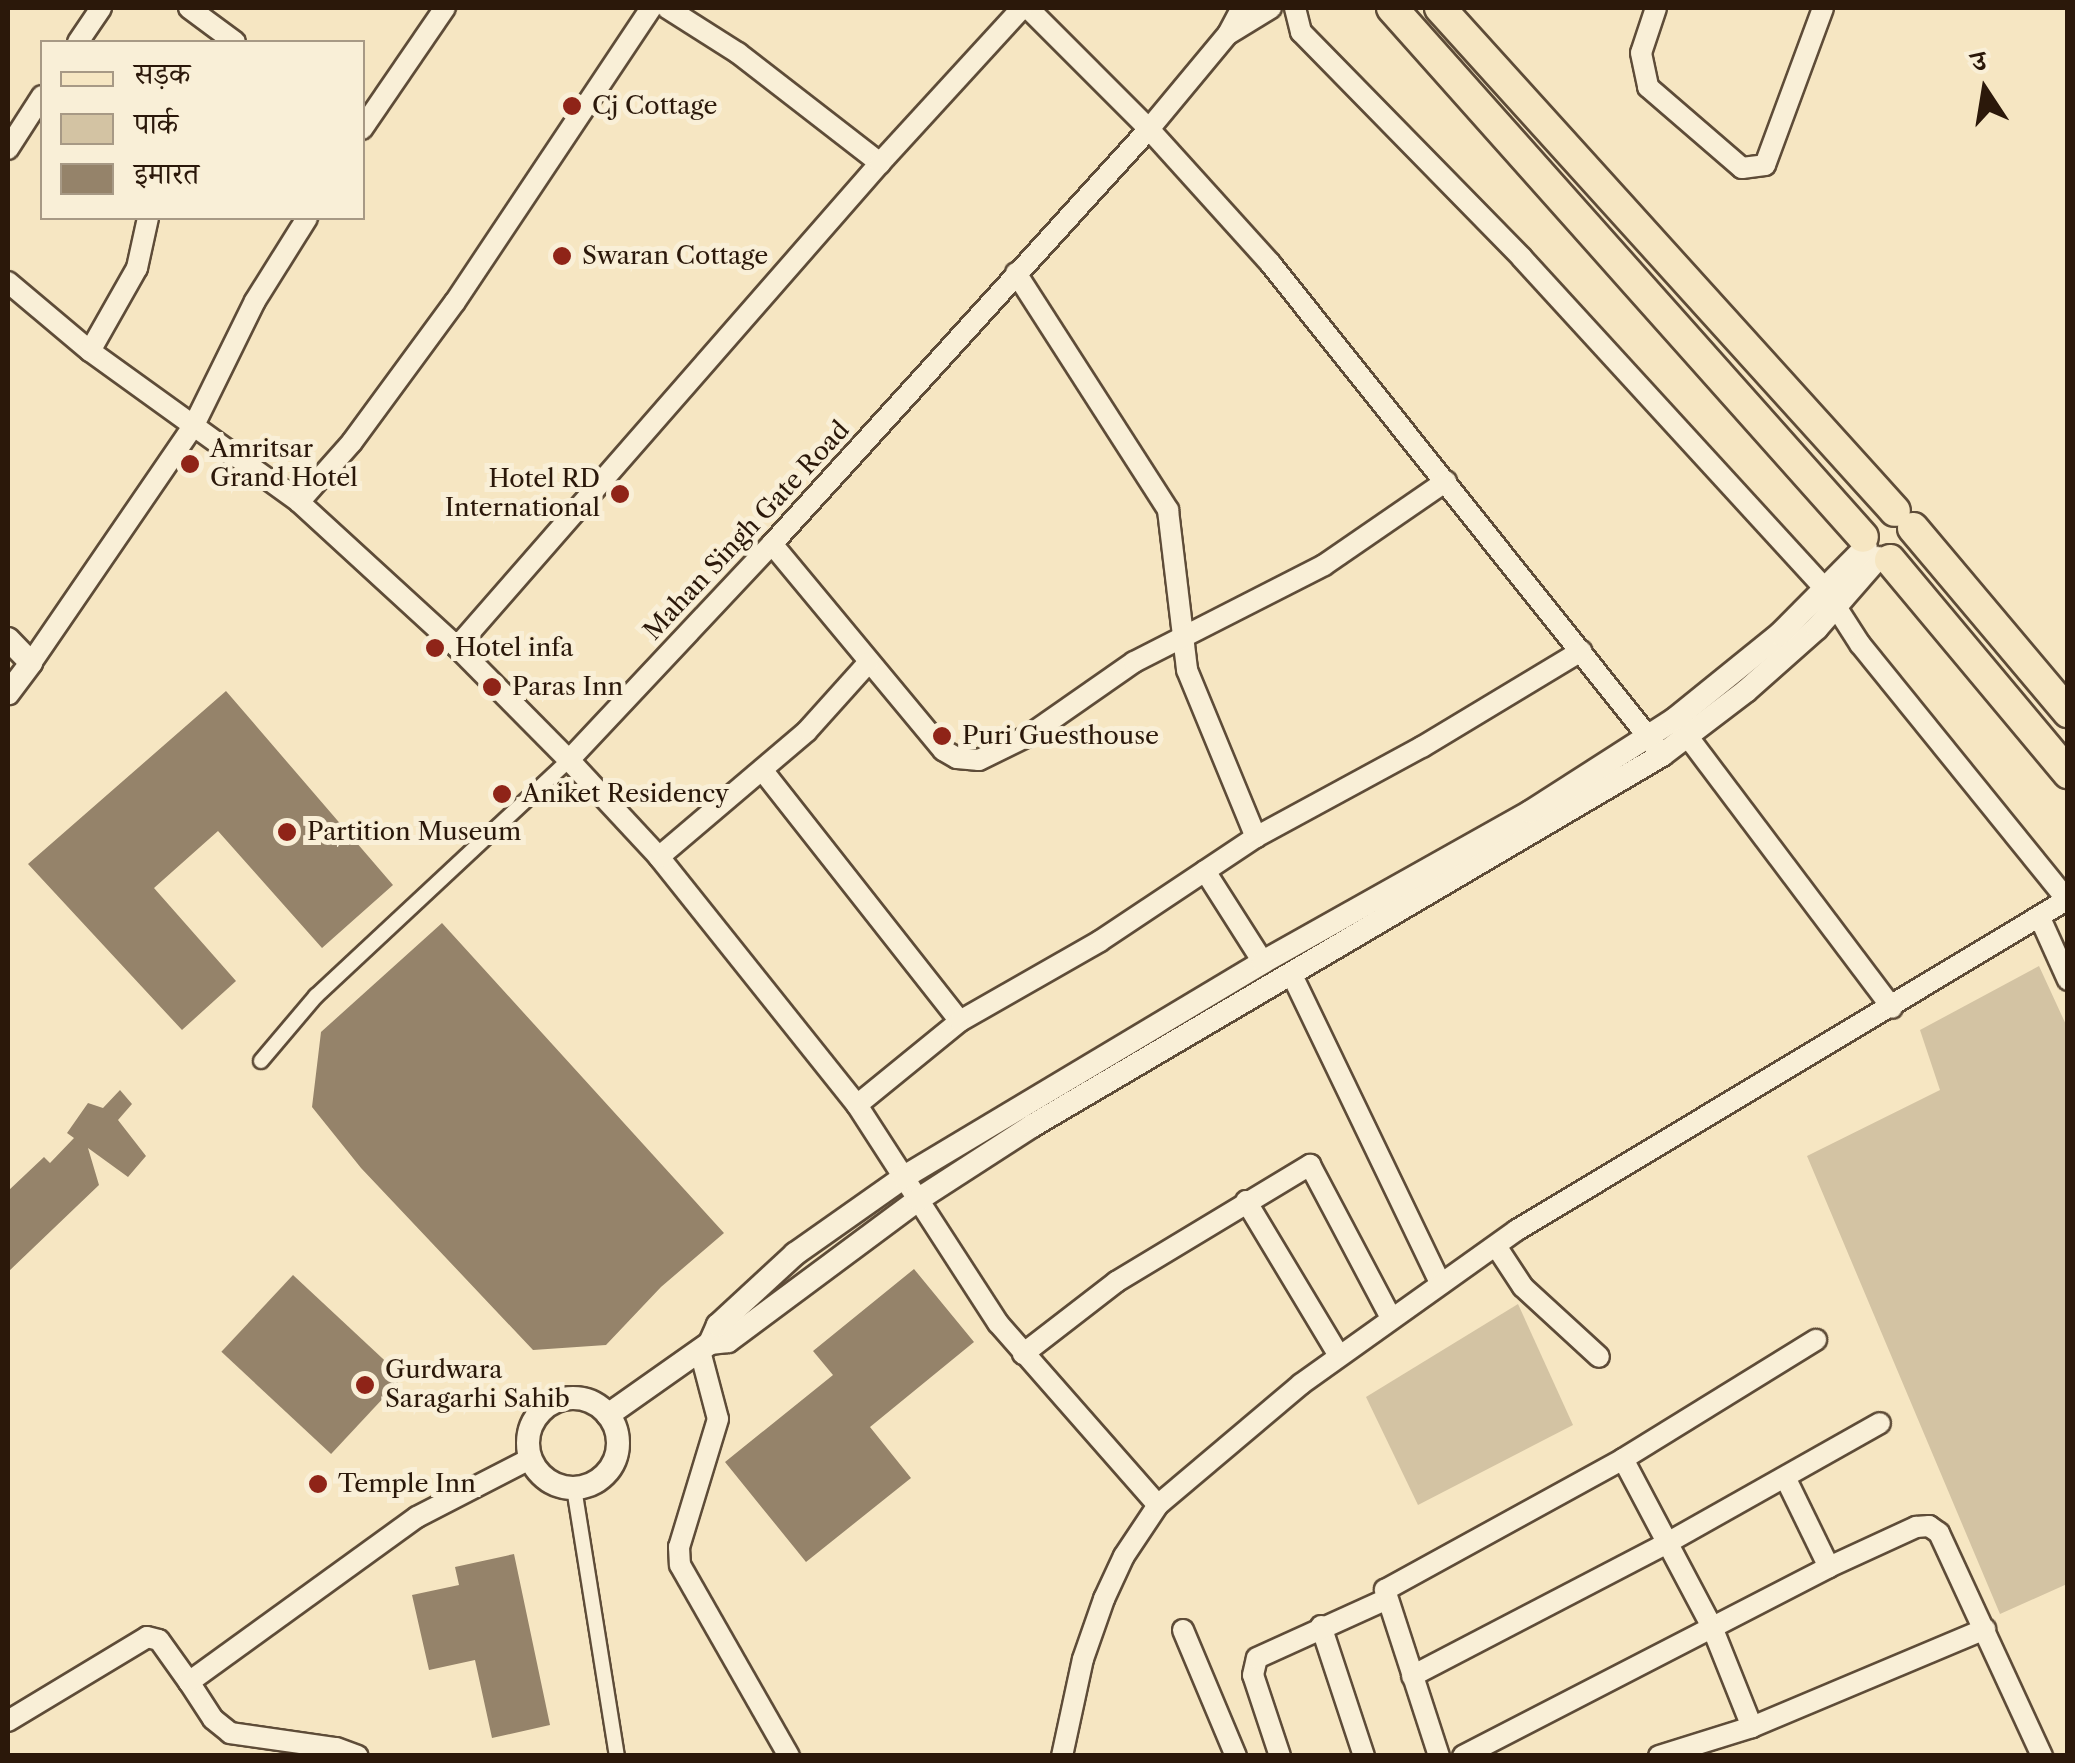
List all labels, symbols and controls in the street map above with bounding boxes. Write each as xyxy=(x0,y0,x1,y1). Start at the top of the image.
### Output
legend xyxy=(40,40,365,220)
north arrow xyxy=(1935,40,2035,140)
text: उ xyxy=(1968,43,1989,79)
text: सड़क xyxy=(134,55,190,92)
place label: Cj Cottage xyxy=(592,91,718,121)
marker: Cj Cottage xyxy=(561,95,583,117)
text: पार्क xyxy=(134,105,178,142)
text: इमारत xyxy=(134,155,199,192)
place label: Swaran Cottage xyxy=(582,241,768,271)
marker: Swaran Cottage xyxy=(551,245,573,267)
street label: Mahan Singh Gate Road xyxy=(638,416,856,646)
place label: Amritsar Grand Hotel xyxy=(210,435,358,494)
marker: Amritsar Grand Hotel xyxy=(179,453,201,475)
place label: Hotel RD International xyxy=(445,465,600,524)
marker: Hotel RD International xyxy=(609,483,631,505)
place label: Hotel infa xyxy=(455,633,573,663)
marker: Hotel infa xyxy=(424,637,446,659)
place label: Paras Inn xyxy=(512,672,623,702)
marker: Paras Inn xyxy=(481,676,503,698)
place label: Puri Guesthouse xyxy=(962,721,1159,751)
marker: Puri Guesthouse xyxy=(931,725,953,747)
place label: Aniket Residency xyxy=(522,779,729,809)
marker: Aniket Residency xyxy=(491,783,513,805)
place label: Partition Museum xyxy=(307,817,521,847)
marker: Partition Museum xyxy=(276,821,298,843)
place label: Gurdwara Saragarhi Sahib xyxy=(385,1356,570,1415)
marker: Gurdwara Saragarhi Sahib xyxy=(354,1374,376,1396)
place label: Temple Inn xyxy=(338,1469,476,1499)
marker: Temple Inn xyxy=(307,1473,329,1495)

